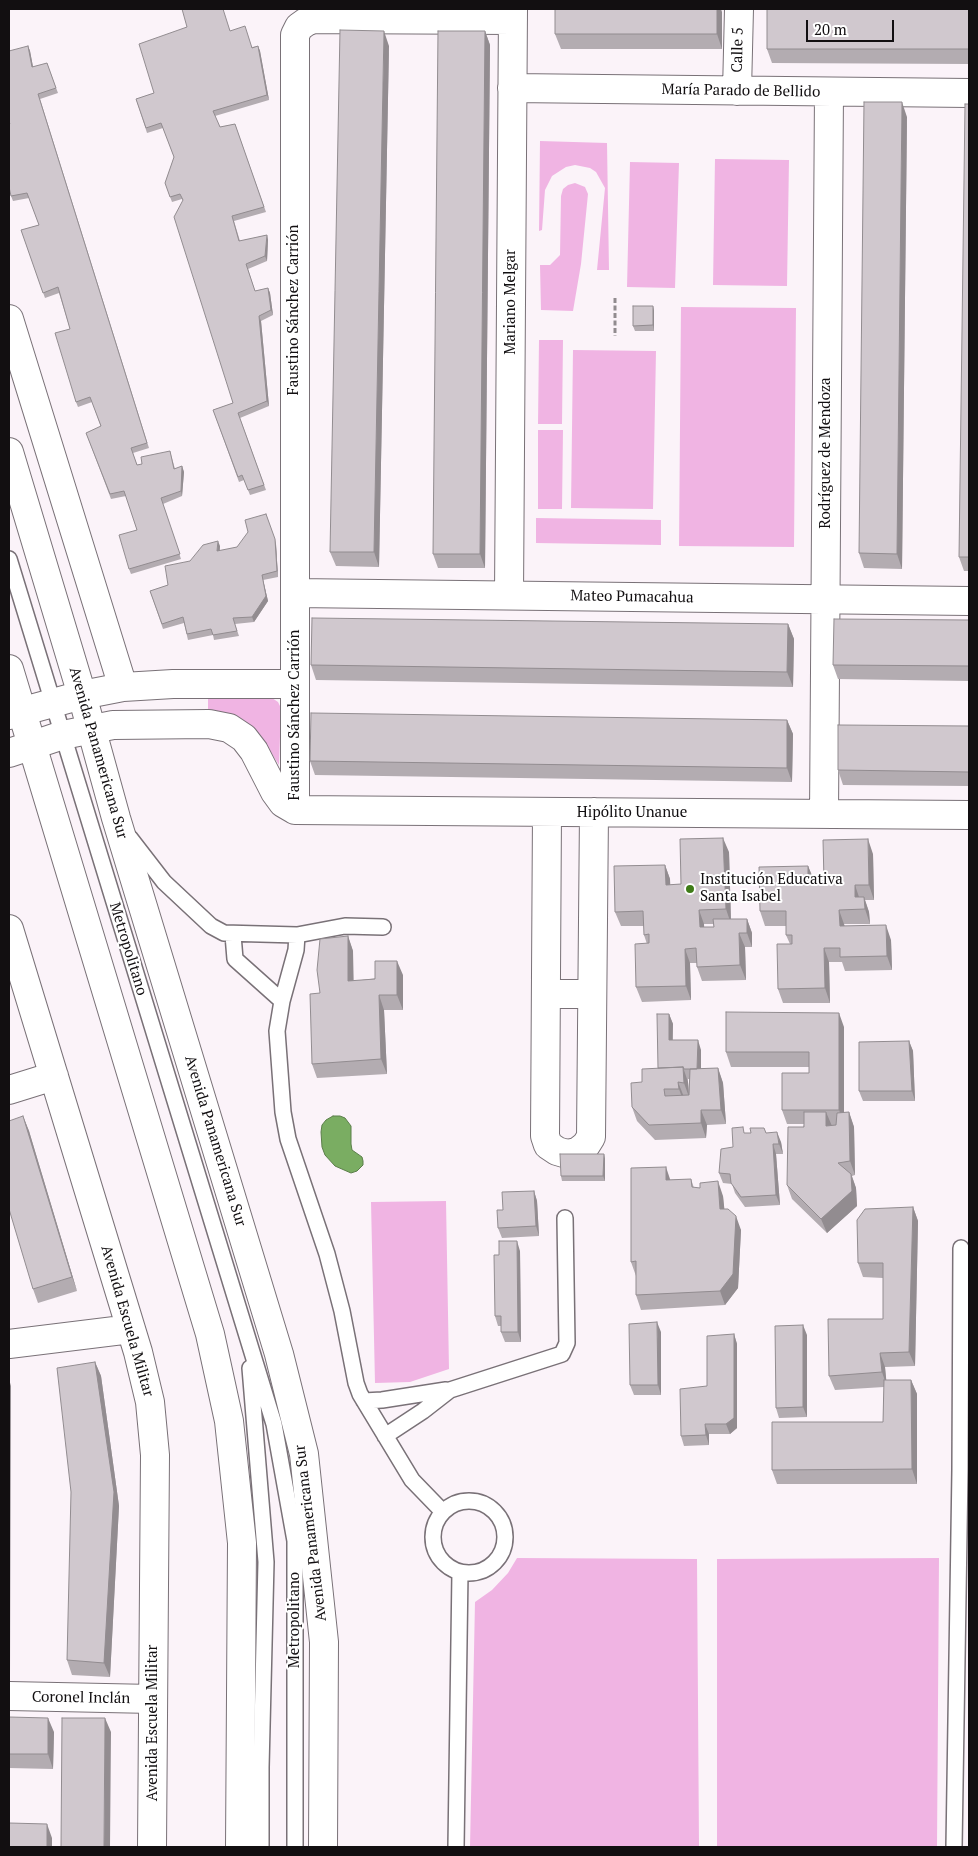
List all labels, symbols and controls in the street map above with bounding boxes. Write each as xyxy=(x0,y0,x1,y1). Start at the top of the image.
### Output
scale bar xyxy=(808,10,896,42)
text: 20 m xyxy=(814,19,847,39)
street label: Calle 5 xyxy=(729,27,747,73)
street label: María Parado de Bellido xyxy=(662,81,820,101)
street label: Faustino Sánchez Carrión xyxy=(285,225,303,395)
street label: Mariano Melgar xyxy=(502,249,520,355)
street label: Rodríguez de Mendoza xyxy=(817,377,835,529)
street label: Mateo Pumacahua xyxy=(570,587,694,607)
street label: Faustino Sánchez Carrión xyxy=(286,630,304,800)
street label: Avenida Panamericana Sur xyxy=(65,665,131,841)
street label: Hipólito Unanue xyxy=(577,804,687,822)
place label: Institución Educativa Santa Isabel xyxy=(700,871,843,906)
marker: Institución Educativa Santa Isabel xyxy=(684,883,696,895)
street label: Metropolitano xyxy=(105,900,151,998)
street label: Avenida Panamericana Sur xyxy=(180,1053,250,1229)
street label: Avenida Escuela Militar xyxy=(97,1243,157,1399)
street label: Avenida Panamericana Sur xyxy=(291,1444,331,1622)
street label: Metropolitano xyxy=(286,1572,304,1668)
street label: Avenida Escuela Militar xyxy=(144,1645,162,1801)
street label: Coronel Inclán xyxy=(32,1688,130,1708)

